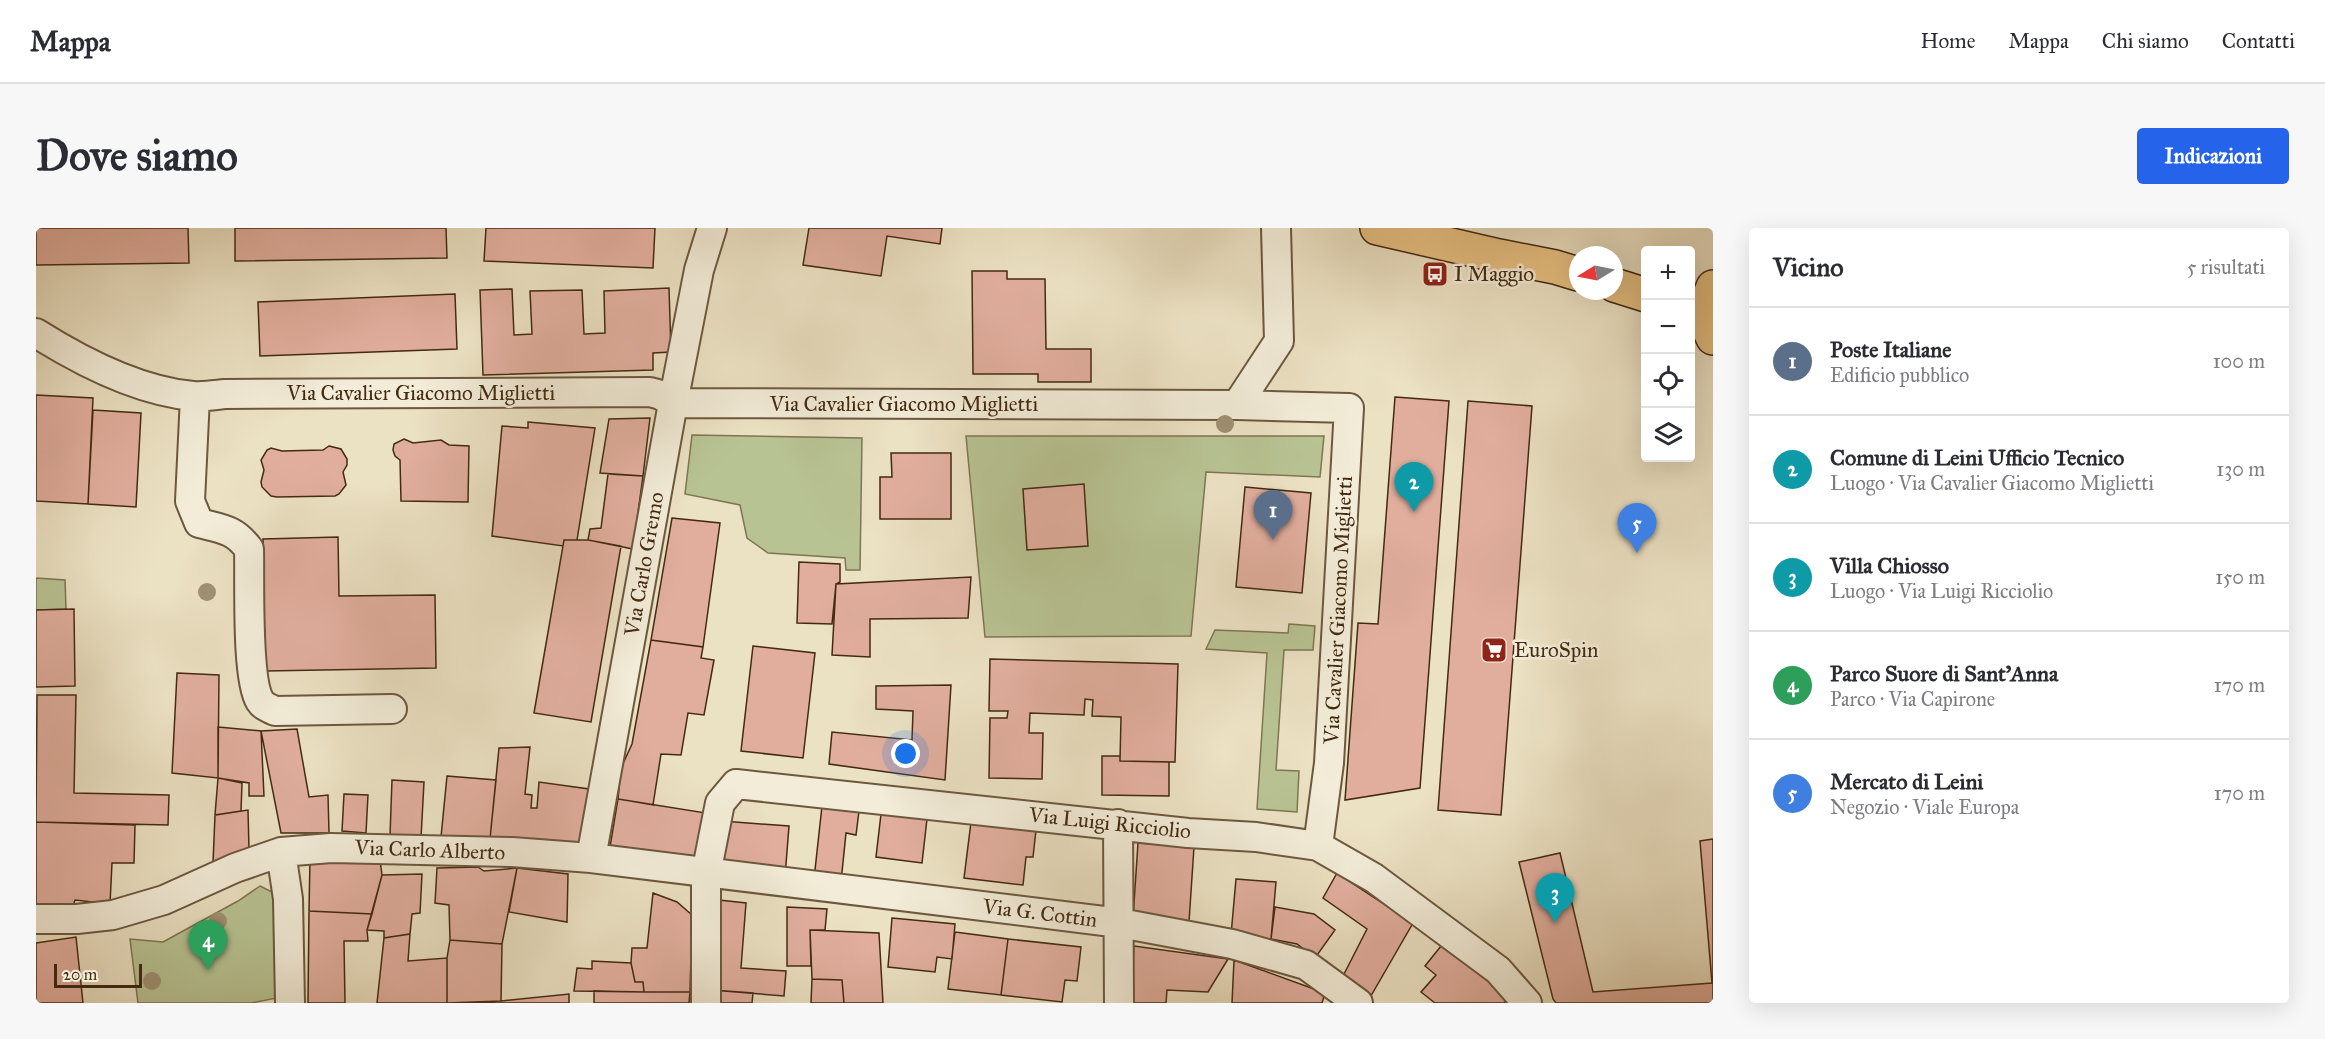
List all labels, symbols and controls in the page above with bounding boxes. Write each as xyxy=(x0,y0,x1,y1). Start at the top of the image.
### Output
text: Mappa xyxy=(30,24,111,59)
text: Home xyxy=(1921,28,1975,54)
text: Mappa xyxy=(2008,28,2069,54)
text: Chi siamo xyxy=(2102,28,2189,54)
text: Contatti xyxy=(2222,28,2295,54)
button: Indicazioni xyxy=(2137,128,2289,184)
text: Dove siamo xyxy=(36,130,238,182)
north arrow xyxy=(1569,246,1623,300)
map controls xyxy=(1641,246,1695,462)
button: + xyxy=(1641,246,1695,300)
text: Vicino xyxy=(1773,251,1844,283)
text: 5 risultati xyxy=(2187,255,2265,279)
bus stop icon: I Maggio xyxy=(1420,259,1450,289)
place label: I Maggio xyxy=(1454,261,1534,287)
button: − xyxy=(1641,300,1695,354)
text: Poste Italiane xyxy=(1830,336,1951,363)
text: 1 xyxy=(1789,349,1796,373)
text: 100 m xyxy=(2213,349,2265,373)
button: locate xyxy=(1641,354,1695,408)
text: Edificio pubblico xyxy=(1830,363,1969,387)
street label: Via Cavalier Giacomo Miglietti xyxy=(286,380,555,406)
street label: Via Cavalier Giacomo Miglietti xyxy=(769,391,1038,417)
button: layers xyxy=(1641,408,1695,462)
text: Comune di Leini Ufficio Tecnico xyxy=(1830,444,2124,471)
text: 2 xyxy=(1788,457,1797,481)
text: 130 m xyxy=(2216,457,2265,481)
pin: 2 xyxy=(1394,462,1434,512)
text: Luogo · Via Cavalier Giacomo Miglietti xyxy=(1830,471,2154,495)
street label: Via Cavalier Giacomo Miglietti xyxy=(1318,475,1358,746)
street label: Via Carlo Gremo xyxy=(618,490,669,639)
pin: 1 xyxy=(1254,490,1292,540)
pin: 5 xyxy=(1618,504,1656,553)
text: Villa Chiosso xyxy=(1830,552,1949,579)
text: 3 xyxy=(1789,565,1797,589)
text: 150 m xyxy=(2215,565,2265,589)
text: Luogo · Via Luigi Ricciolio xyxy=(1830,579,2053,603)
supermarket icon: EuroSpin xyxy=(1479,635,1509,665)
place label: EuroSpin xyxy=(1514,637,1598,663)
text: Parco Suore di Sant'Anna xyxy=(1830,660,2058,687)
text: 4 xyxy=(1787,673,1798,697)
text: 170 m xyxy=(2214,673,2265,697)
text: Parco · Via Capirone xyxy=(1830,687,1995,711)
your location xyxy=(891,739,920,768)
text: Mercato di Leini xyxy=(1830,768,1983,795)
text: 5 xyxy=(1788,781,1797,805)
text: 170 m xyxy=(2214,781,2265,805)
text: Negozio · Viale Europa xyxy=(1830,795,2019,819)
street label: Via Luigi Ricciolio xyxy=(1027,801,1193,844)
street label: Via Carlo Alberto xyxy=(353,834,506,866)
pin: 3 xyxy=(1536,874,1574,923)
street label: Via G. Cottin xyxy=(980,893,1099,933)
pin: 4 xyxy=(188,920,228,970)
scale bar xyxy=(54,961,142,988)
text: 20 m xyxy=(63,965,97,984)

